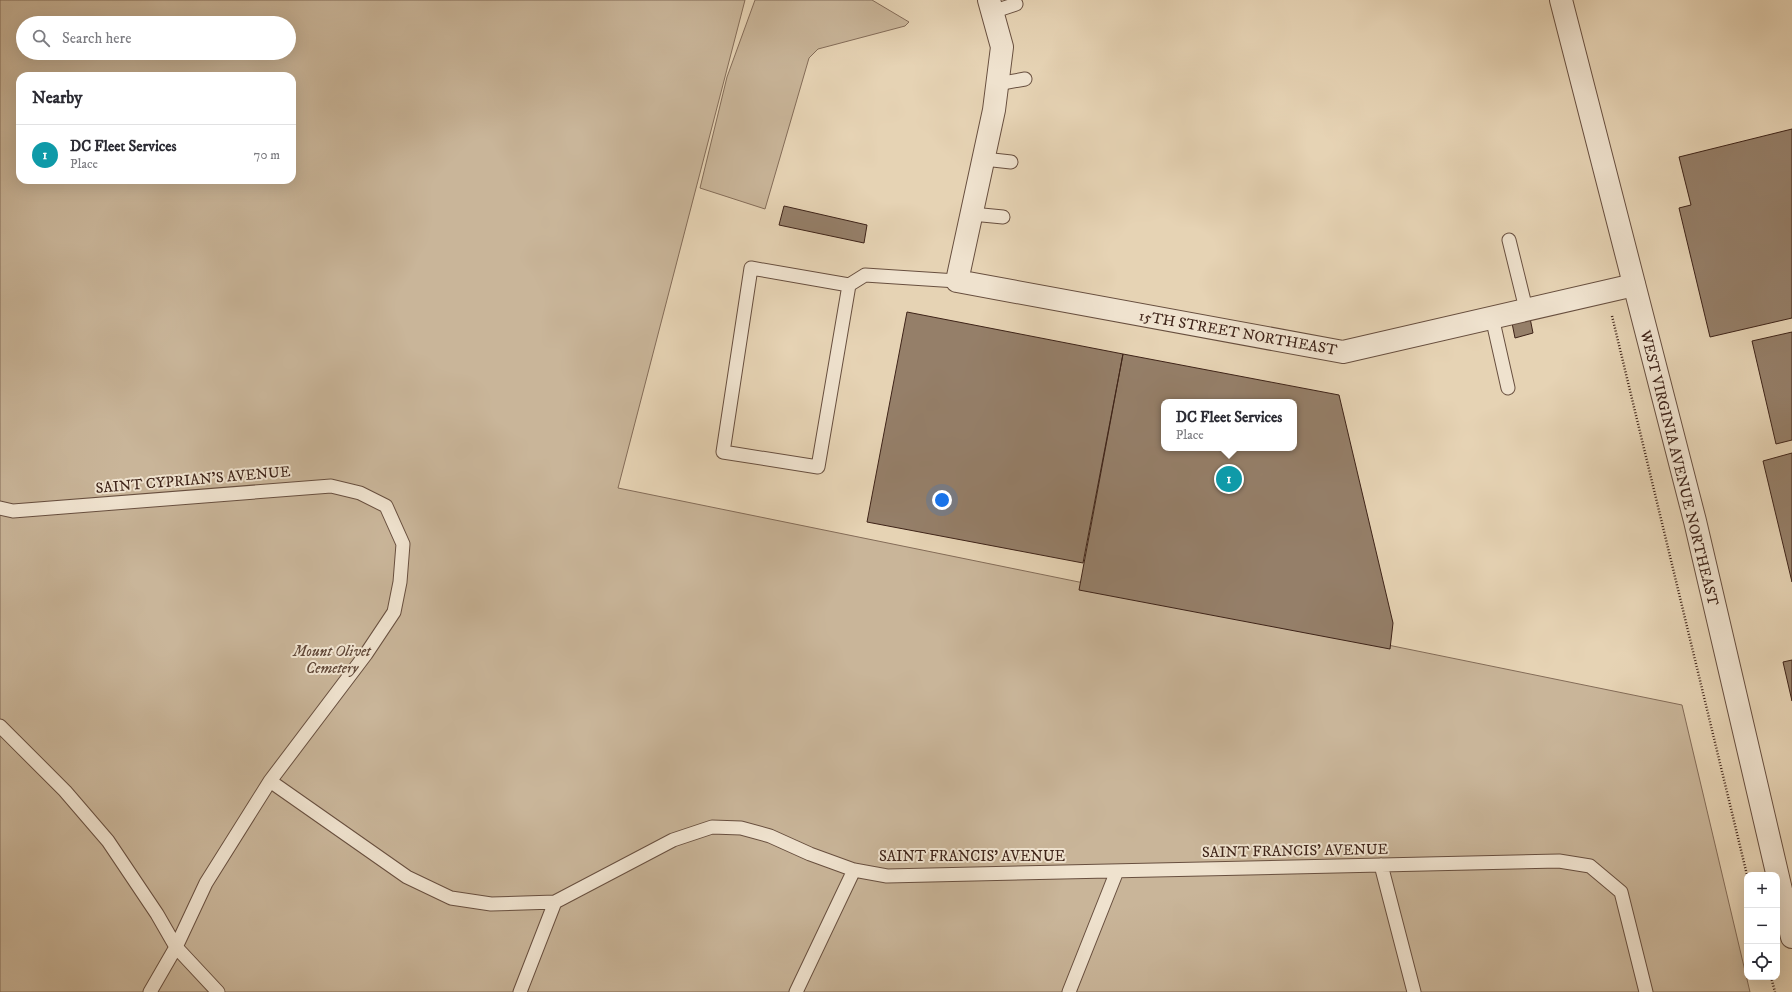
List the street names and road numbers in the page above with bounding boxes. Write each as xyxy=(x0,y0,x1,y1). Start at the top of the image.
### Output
street label: 15TH STREET NORTHEAST xyxy=(1137,306,1339,360)
street label: WEST VIRGINIA AVENUE NORTHEAST xyxy=(1635,327,1723,608)
street label: SAINT CYPRIAN'S AVENUE xyxy=(95,462,292,498)
street label: SAINT FRANCIS' AVENUE xyxy=(1202,840,1389,862)
street label: SAINT FRANCIS' AVENUE xyxy=(879,847,1065,866)

